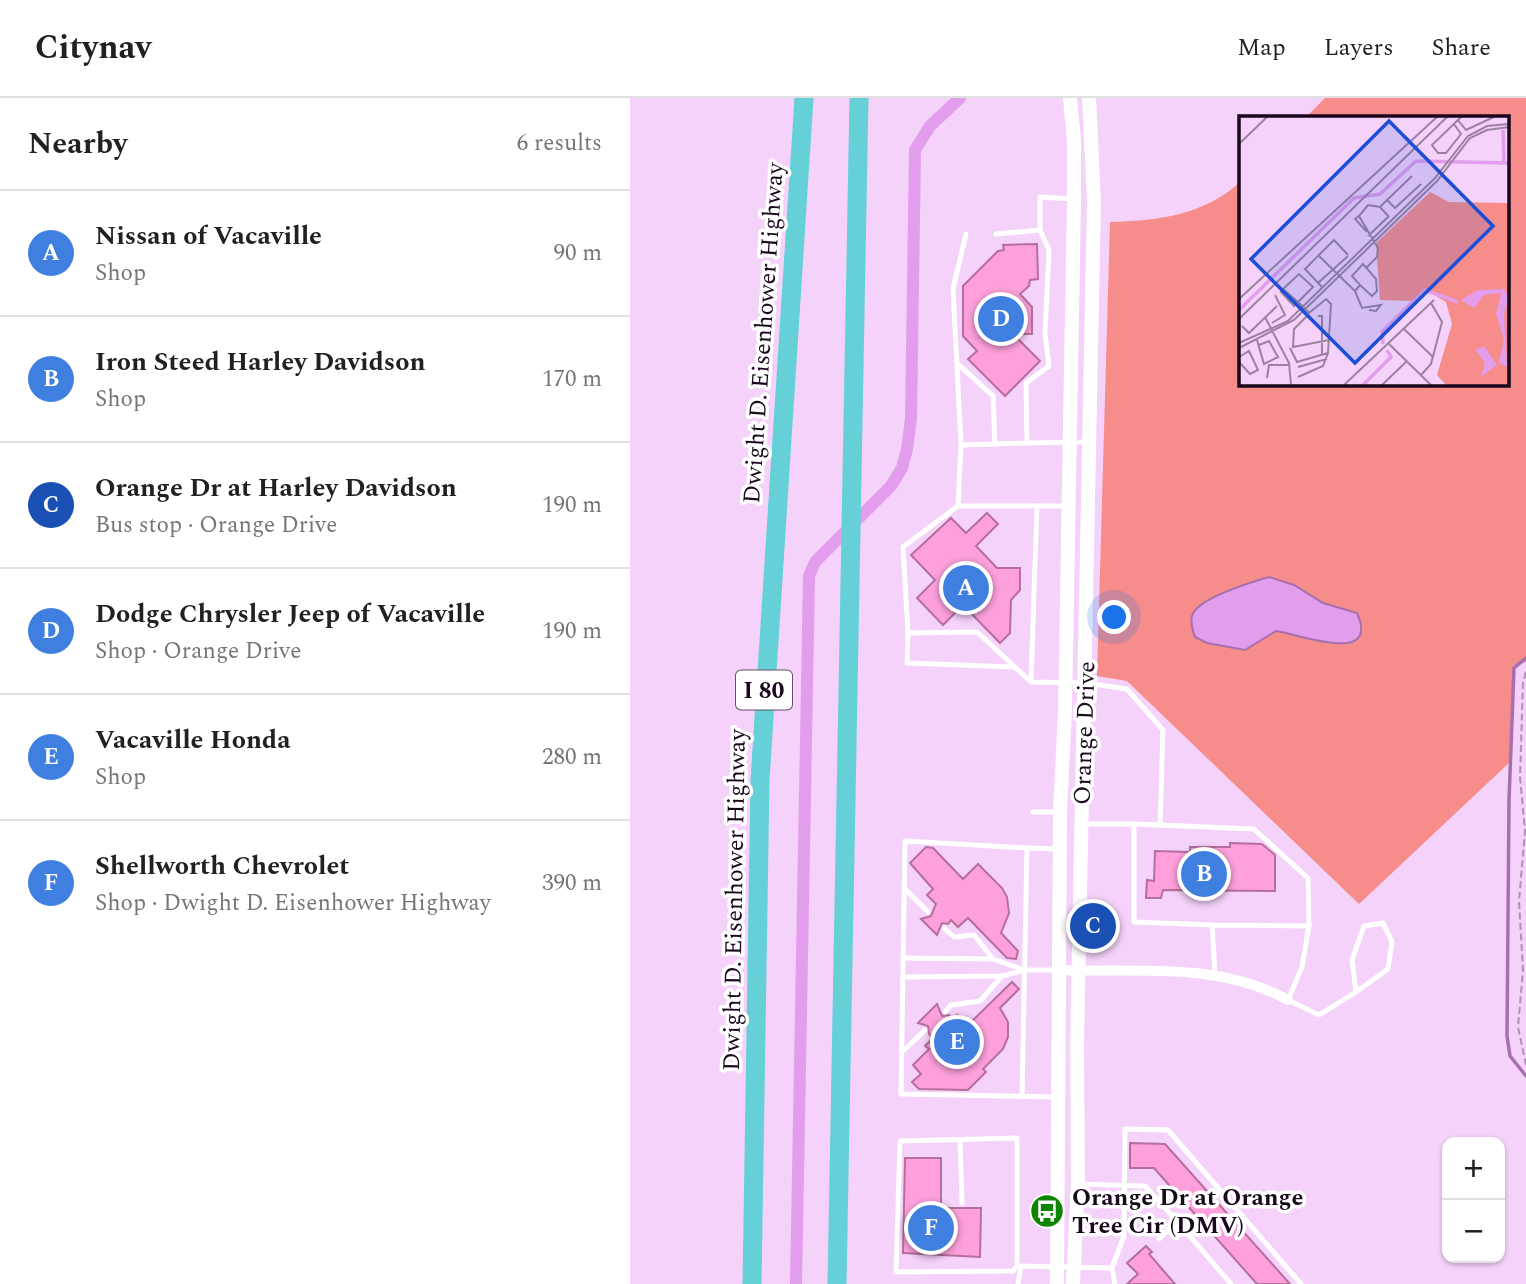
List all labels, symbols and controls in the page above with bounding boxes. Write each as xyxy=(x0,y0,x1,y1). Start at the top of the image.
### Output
text: Citynav xyxy=(35,23,151,73)
text: Map xyxy=(1237,30,1286,66)
text: Layers xyxy=(1324,30,1394,66)
text: Share xyxy=(1432,30,1491,66)
inset map xyxy=(1239,116,1508,385)
text: Nearby xyxy=(28,121,127,167)
text: 6 results xyxy=(517,126,602,161)
street label: Dwight D. Eisenhower Highway xyxy=(734,160,794,505)
text: Nissan of Vacaville xyxy=(95,216,322,256)
text: A xyxy=(42,236,60,271)
text: 90 m xyxy=(553,236,602,271)
text: Shop xyxy=(95,256,146,291)
pin: D xyxy=(978,293,1024,345)
text: Iron Steed Harley Davidson xyxy=(95,342,426,382)
text: B xyxy=(43,362,59,397)
text: 170 m xyxy=(542,362,602,397)
text: Shop xyxy=(95,382,146,417)
text: Orange Dr at Harley Davidson xyxy=(95,468,457,508)
text: C xyxy=(43,488,59,523)
text: 190 m xyxy=(542,488,602,523)
text: Bus stop · Orange Drive xyxy=(95,508,337,543)
pin: A xyxy=(943,562,989,614)
text: Dodge Chrysler Jeep of Vacaville xyxy=(95,594,485,634)
your location xyxy=(1097,600,1131,634)
text: D xyxy=(42,614,60,649)
text: 190 m xyxy=(542,614,602,649)
text: Shop · Orange Drive xyxy=(95,634,301,669)
street label: Orange Drive xyxy=(1064,660,1106,806)
road number: I 80 xyxy=(736,670,792,710)
text: Vacaville Honda xyxy=(95,720,291,760)
street label: Dwight D. Eisenhower Highway xyxy=(714,727,756,1071)
text: E xyxy=(43,740,59,775)
text: 280 m xyxy=(542,740,602,775)
text: Shop xyxy=(95,760,146,795)
text: Shellworth Chevrolet xyxy=(95,846,349,886)
pin: B xyxy=(1181,848,1227,900)
text: F xyxy=(44,866,58,901)
text: 390 m xyxy=(542,866,602,901)
text: Shop · Dwight D. Eisenhower Highway xyxy=(95,886,491,921)
pin: C xyxy=(1070,900,1116,952)
pin: E xyxy=(934,1016,980,1068)
map controls xyxy=(1442,1137,1505,1263)
button: + xyxy=(1442,1137,1505,1200)
place label: Orange Dr at Orange Tree Cir (DMV) xyxy=(1072,1180,1303,1244)
bus stop icon: Orange Dr at Orange Tree Cir (DMV) xyxy=(1028,1192,1066,1230)
button: − xyxy=(1442,1200,1505,1263)
pin: F xyxy=(908,1202,954,1254)

